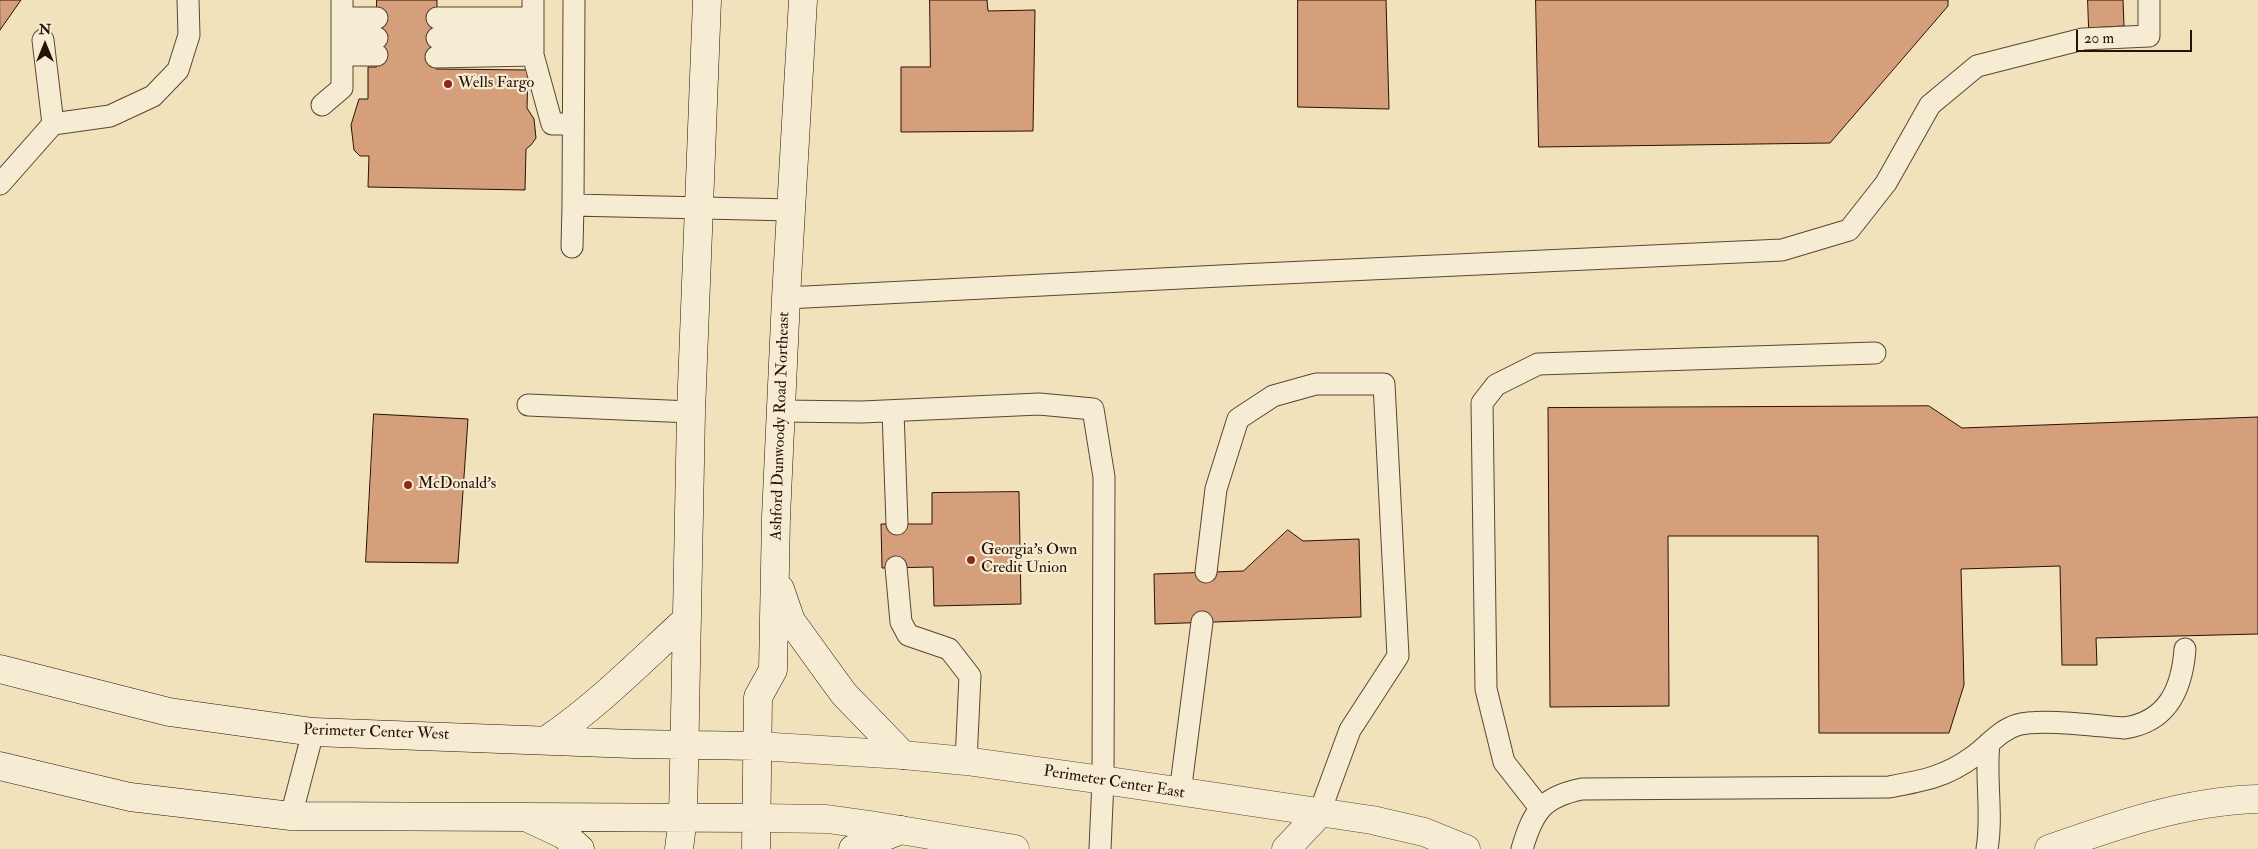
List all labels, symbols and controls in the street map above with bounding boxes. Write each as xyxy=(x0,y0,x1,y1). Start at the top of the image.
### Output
north arrow xyxy=(20,20,70,70)
scale bar xyxy=(2078,20,2194,52)
text: N xyxy=(39,21,51,38)
text: 20 m xyxy=(2084,29,2114,48)
place label: Wells Fargo xyxy=(458,74,534,94)
marker: Wells Fargo xyxy=(442,78,454,90)
street label: Ashford Dunwoody Road Northeast xyxy=(767,311,795,541)
place label: McDonald's xyxy=(418,475,496,495)
marker: McDonald's xyxy=(402,479,414,491)
place label: Georgia's Own Credit Union xyxy=(981,541,1077,579)
marker: Georgia's Own Credit Union xyxy=(965,554,977,566)
street label: Perimeter Center West xyxy=(303,721,449,745)
street label: Perimeter Center East xyxy=(1042,762,1186,804)

